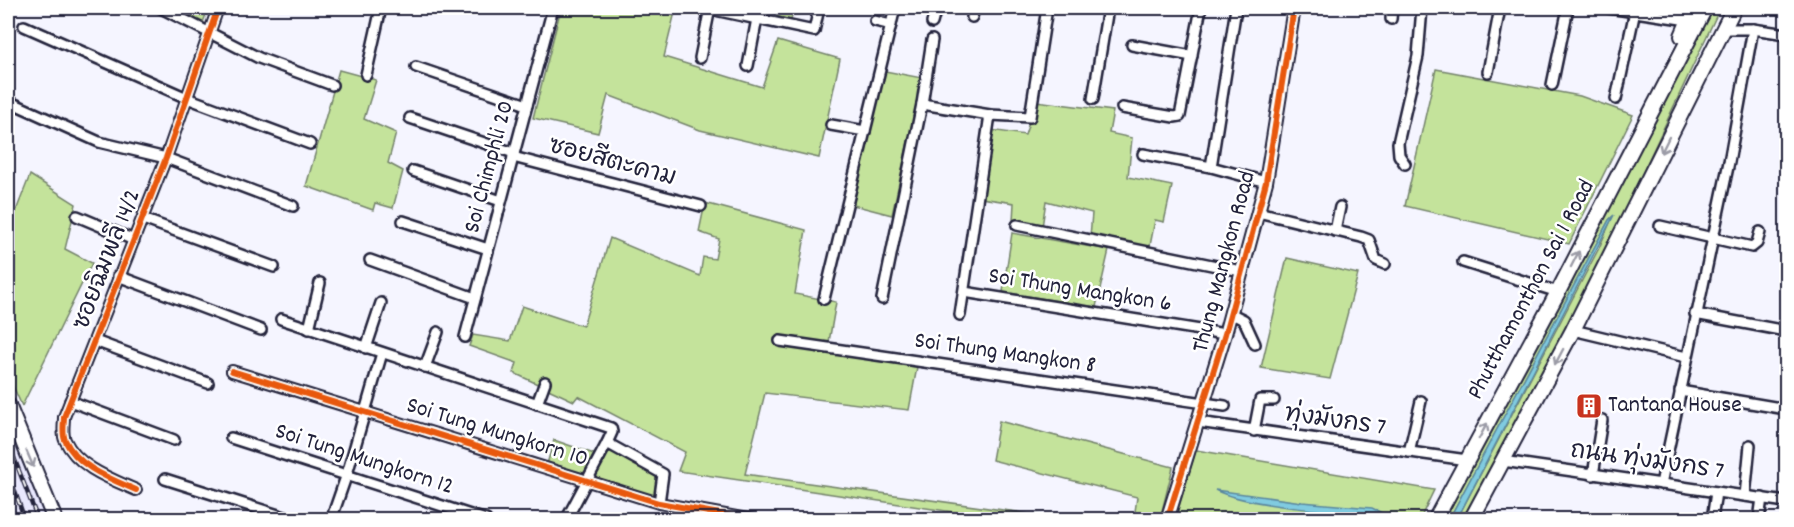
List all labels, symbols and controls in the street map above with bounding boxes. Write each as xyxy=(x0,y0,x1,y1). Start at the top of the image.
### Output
street label: Soi Chimphli 20 xyxy=(456,97,524,237)
street label: ซอยสีตะคาม xyxy=(544,129,680,196)
one-way arrow xyxy=(1659,135,1670,153)
street label: Thung Mangkon Road xyxy=(1184,167,1266,357)
street label: Phutthamonthon Sai 1 Road xyxy=(1459,174,1605,406)
street label: ซอยฉิมพลี 14/2 xyxy=(65,185,150,335)
one-way arrow xyxy=(1569,250,1581,268)
street label: Soi Thung Mangkon 6 xyxy=(986,260,1174,322)
street label: Soi Thung Mangkon 8 xyxy=(912,324,1098,384)
one-way arrow xyxy=(1553,347,1564,365)
street label: Soi Tung Mungkorn 10 xyxy=(402,389,592,477)
place label: Tantana House xyxy=(1608,389,1742,423)
building icon: Tantana House xyxy=(1574,391,1604,421)
street label: ทุ่งมังกร 7 xyxy=(1282,397,1388,446)
street label: Soi Tung Mungkorn 12 xyxy=(270,415,458,505)
one-way arrow xyxy=(1477,423,1489,440)
street label: ถนน ทุ่งมังกร 7 xyxy=(1568,433,1726,490)
one-way arrow xyxy=(25,450,36,468)

